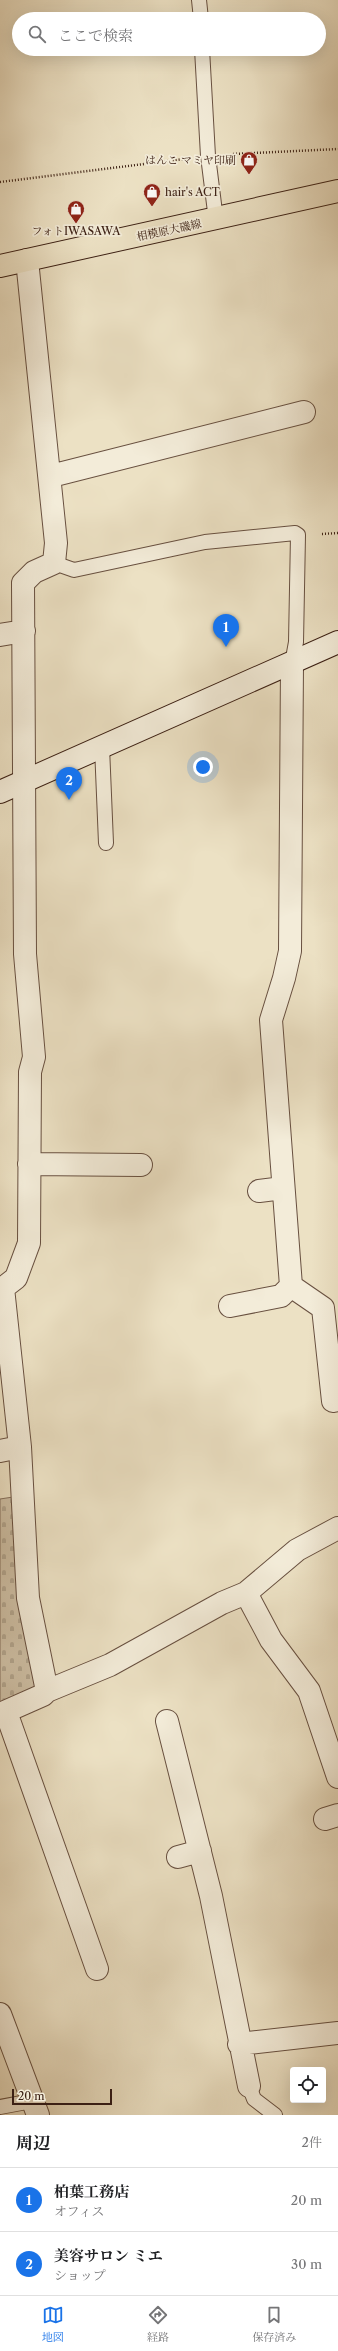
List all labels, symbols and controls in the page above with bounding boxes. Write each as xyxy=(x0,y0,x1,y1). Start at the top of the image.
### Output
search box xyxy=(12,12,326,56)
icon: search xyxy=(26,23,48,45)
text: ここで検索 xyxy=(58,26,133,45)
shop icon: はんこ マミヤ印刷 xyxy=(239,150,259,175)
place label: はんこ マミヤ印刷 xyxy=(145,153,236,167)
shop icon: hair's ACT xyxy=(142,182,162,207)
place label: hair's ACT xyxy=(165,185,221,199)
shop icon: フォトIWASAWA xyxy=(66,199,86,224)
street label: 相模原大磯線 xyxy=(135,216,203,244)
place label: フォトIWASAWA xyxy=(32,224,121,238)
pin: 1 xyxy=(213,614,239,647)
your location xyxy=(193,757,213,777)
pin: 2 xyxy=(56,767,82,800)
map controls xyxy=(290,2067,326,2103)
button: locate xyxy=(290,2067,326,2103)
scale bar xyxy=(12,2087,112,2106)
text: 20 m xyxy=(18,2089,44,2103)
text: 周辺 xyxy=(16,2133,50,2153)
text: 2件 xyxy=(302,2134,322,2150)
text: 柏葉工務店 xyxy=(54,2182,129,2201)
text: 1 xyxy=(26,2192,32,2208)
text: 20 m xyxy=(291,2192,322,2208)
text: オフィス xyxy=(54,2203,105,2219)
text: 美容サロン ミエ xyxy=(54,2246,163,2265)
text: 2 xyxy=(25,2256,33,2272)
text: 30 m xyxy=(291,2256,322,2272)
text: ショップ xyxy=(54,2267,106,2283)
tab: 地図 xyxy=(42,2304,64,2344)
tab: 経路 xyxy=(147,2304,169,2344)
tab: 保存済み xyxy=(252,2304,296,2344)

